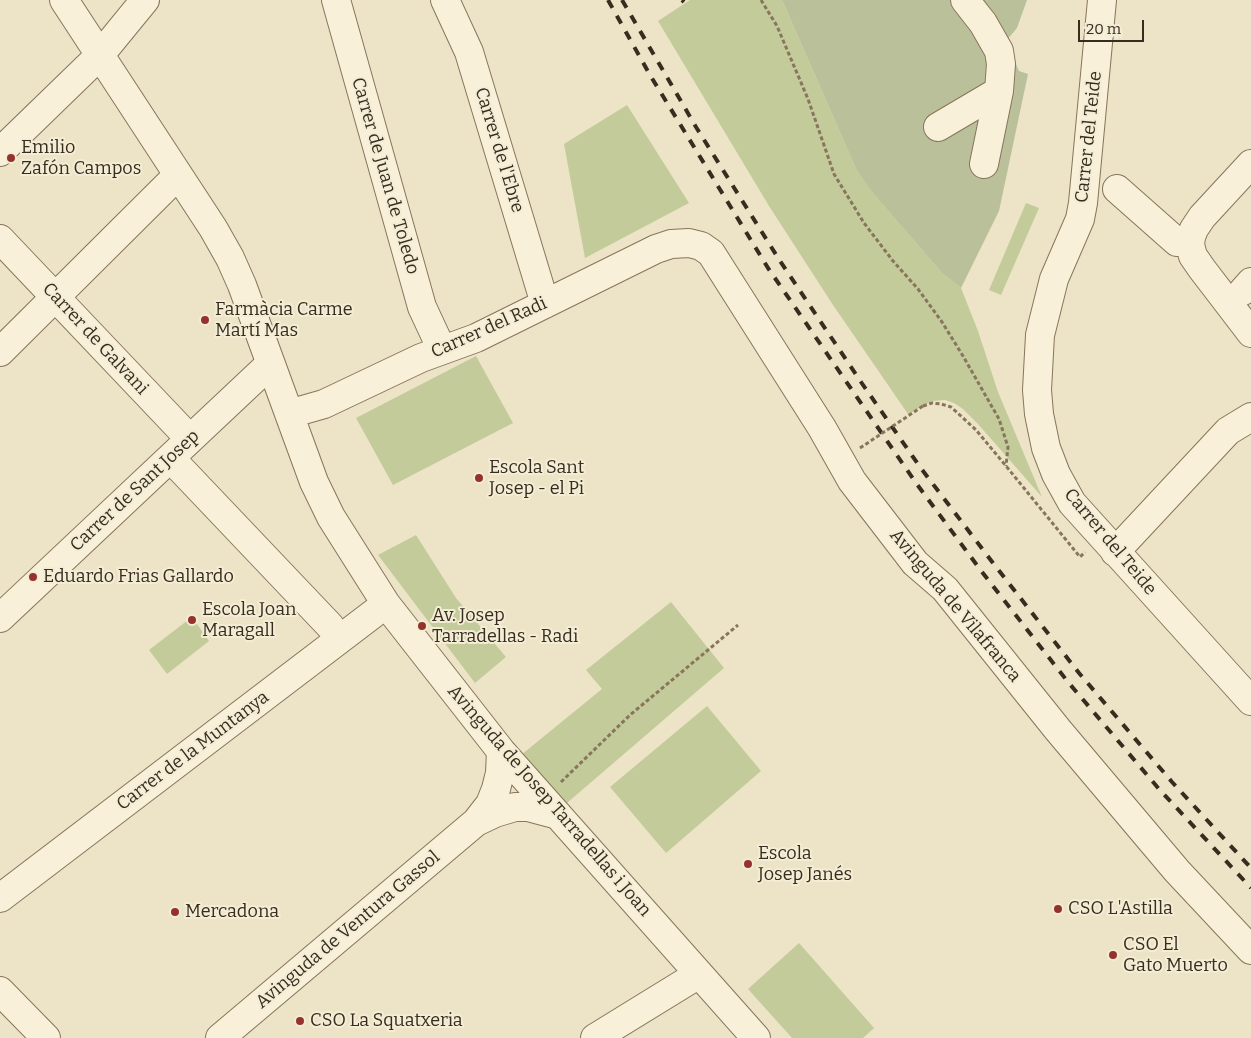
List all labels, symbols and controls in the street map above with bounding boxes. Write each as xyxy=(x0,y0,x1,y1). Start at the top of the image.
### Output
scale bar xyxy=(1081,10,1147,42)
text: 20 m xyxy=(1086,20,1121,38)
street label: Carrer del Teide xyxy=(1071,70,1107,204)
street label: Carrer de Juan de Toledo xyxy=(347,75,423,277)
street label: Carrer de l'Ebre xyxy=(470,85,528,215)
place label: Emilio Zafón Campos xyxy=(21,137,141,180)
marker: Emilio Zafón Campos xyxy=(5,152,17,164)
street label: Carrer de Galvani xyxy=(38,278,152,400)
street label: Carrer del Radi xyxy=(428,293,550,363)
place label: Farmàcia Carme Martí Mas xyxy=(215,299,353,342)
marker: Farmàcia Carme Martí Mas xyxy=(199,314,211,326)
street label: Carrer de Sant Josep xyxy=(66,426,204,556)
place label: Escola Sant Josep - el Pi xyxy=(489,457,584,499)
marker: Escola Sant Josep - el Pi xyxy=(473,472,485,484)
street label: Carrer del Teide xyxy=(1059,484,1161,600)
street label: Avinguda de Vilafranca xyxy=(885,525,1025,687)
place label: Eduardo Frias Gallardo xyxy=(43,566,234,588)
marker: Eduardo Frias Gallardo xyxy=(27,571,39,583)
place label: Escola Joan Maragall xyxy=(202,599,296,642)
place label: Av. Josep Tarradellas - Radi xyxy=(432,605,578,648)
marker: Escola Joan Maragall xyxy=(186,614,198,626)
marker: Av. Josep Tarradellas - Radi xyxy=(416,620,428,632)
street label: Avinguda de Josep Tarradellas i Joan xyxy=(443,681,655,921)
street label: Carrer de la Muntanya xyxy=(113,687,273,815)
place label: Escola Josep Janés xyxy=(758,843,852,886)
street label: Avinguda de Ventura Gassol xyxy=(252,847,444,1013)
marker: Escola Josep Janés xyxy=(742,858,754,870)
place label: CSO L'Astilla xyxy=(1068,898,1173,920)
place label: Mercadona xyxy=(185,901,279,923)
marker: CSO L'Astilla xyxy=(1052,903,1064,915)
marker: Mercadona xyxy=(169,906,181,918)
place label: CSO El Gato Muerto xyxy=(1123,934,1228,976)
marker: CSO El Gato Muerto xyxy=(1107,949,1119,961)
place label: CSO La Squatxeria xyxy=(310,1010,463,1032)
marker: CSO La Squatxeria xyxy=(294,1015,306,1027)

